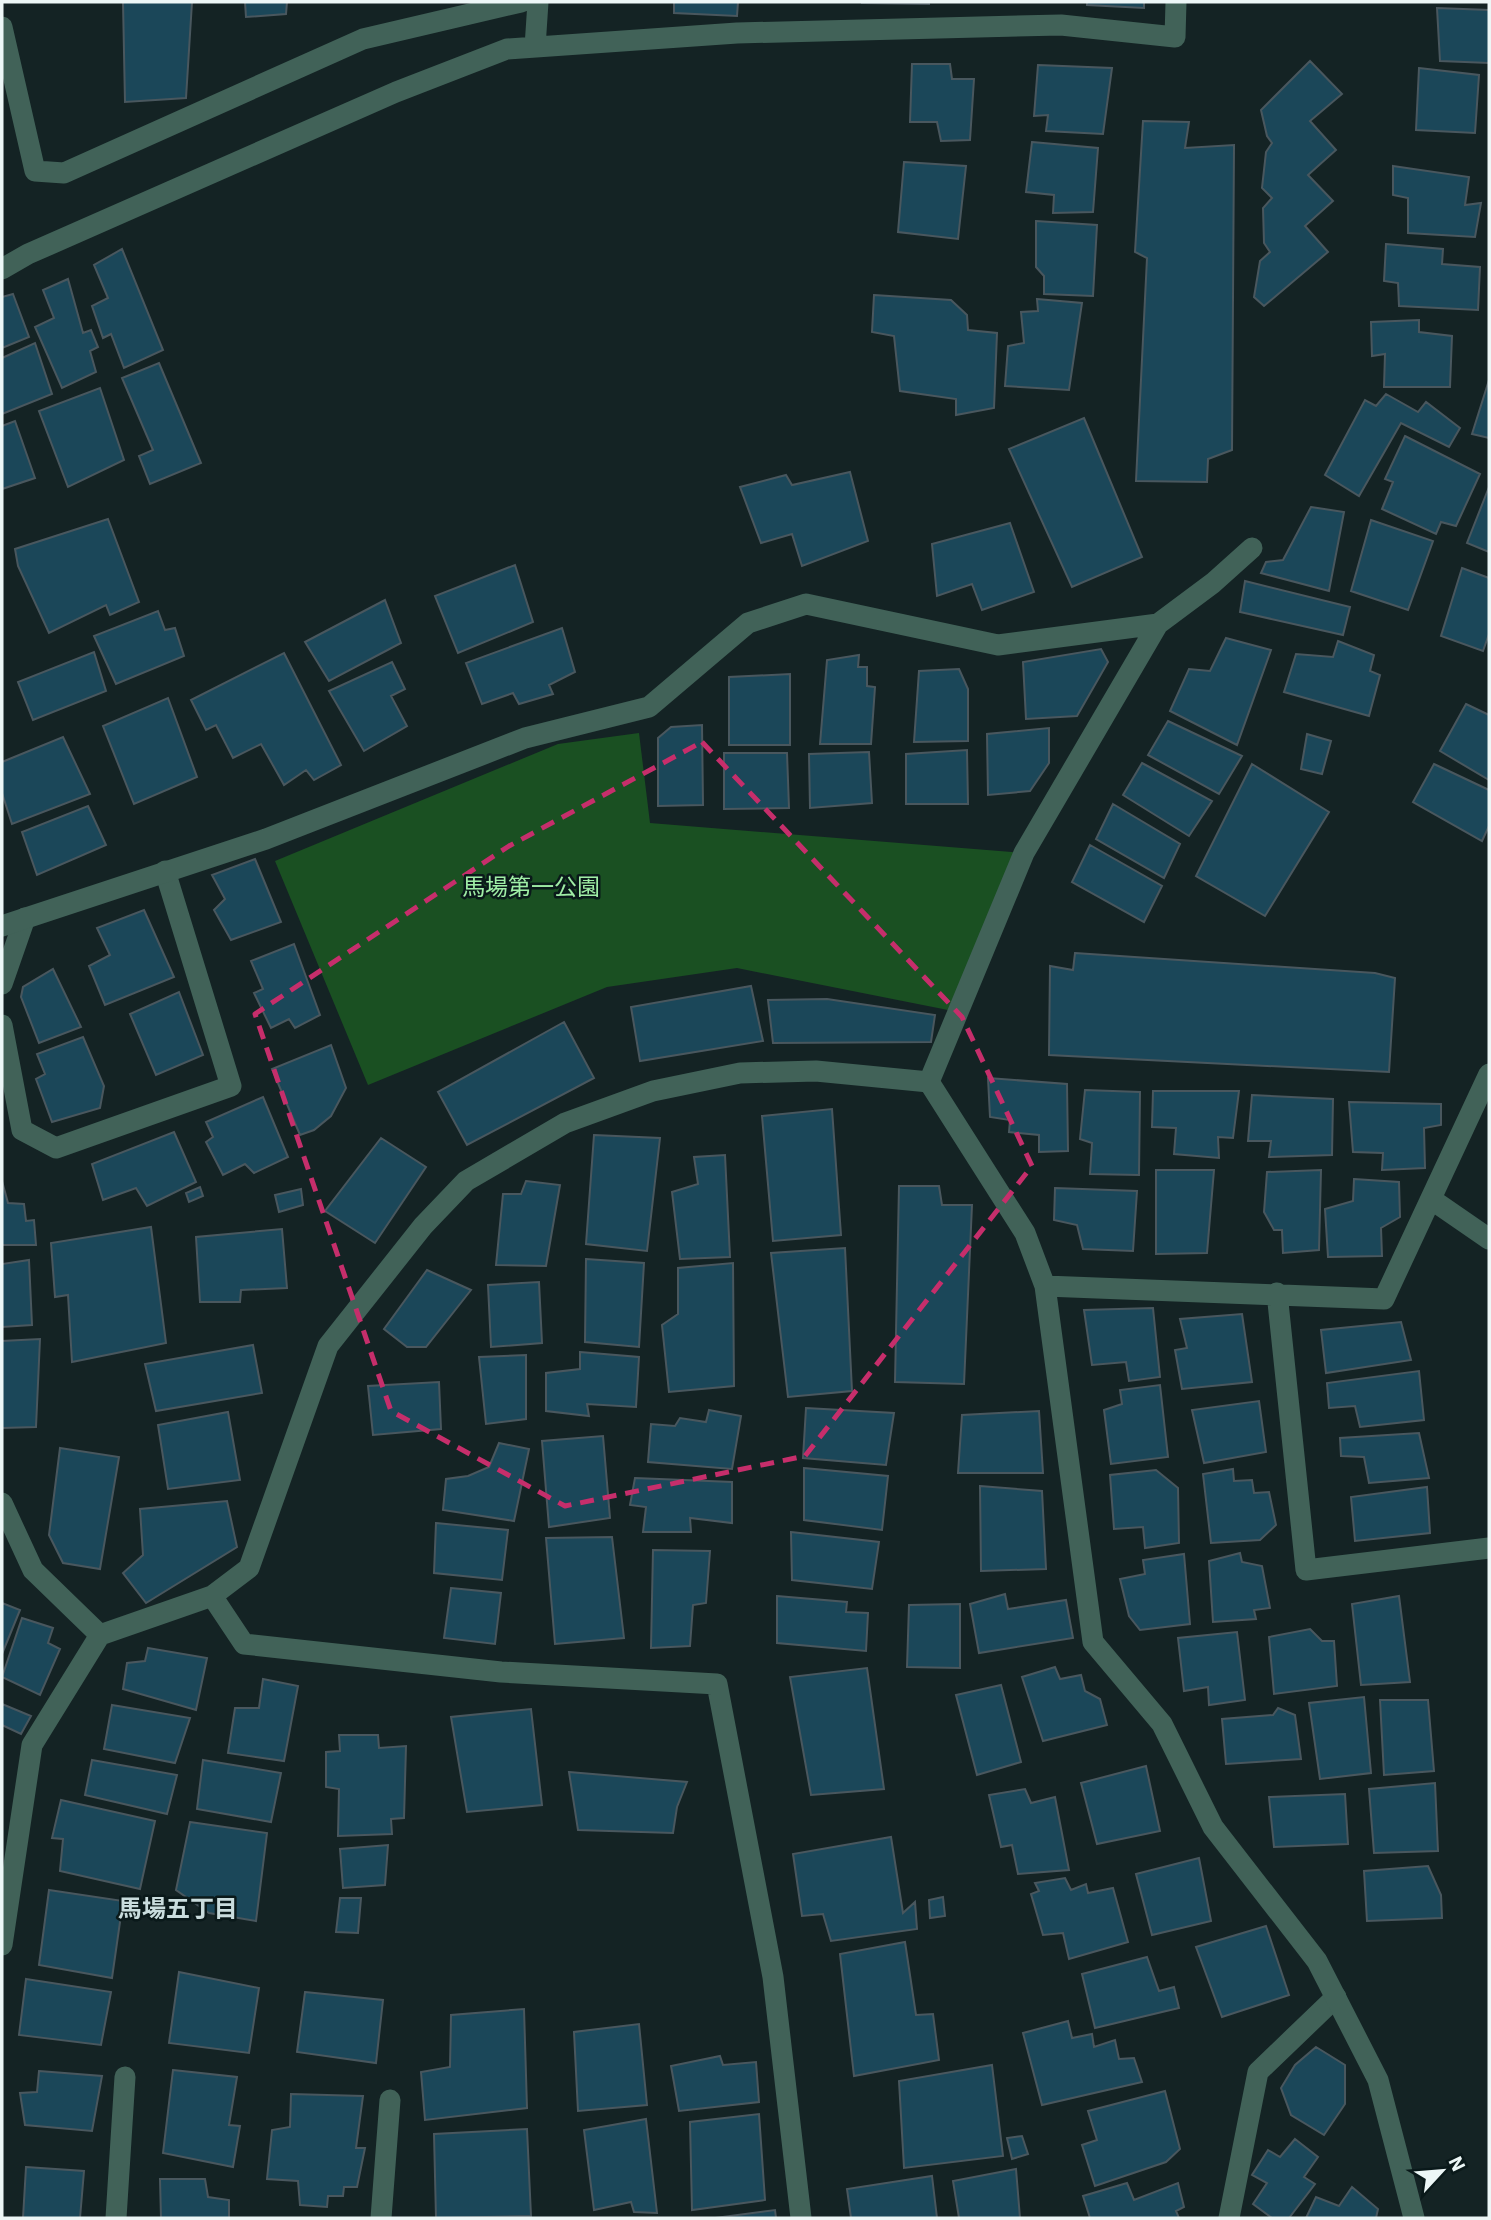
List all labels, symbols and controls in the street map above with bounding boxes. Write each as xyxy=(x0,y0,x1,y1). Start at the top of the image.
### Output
park label: 馬場第一公園 xyxy=(462,871,600,901)
district label: 馬場五丁目 xyxy=(118,1892,238,1924)
north arrow xyxy=(1407,2136,1477,2206)
text: N xyxy=(1443,2152,1471,2175)

